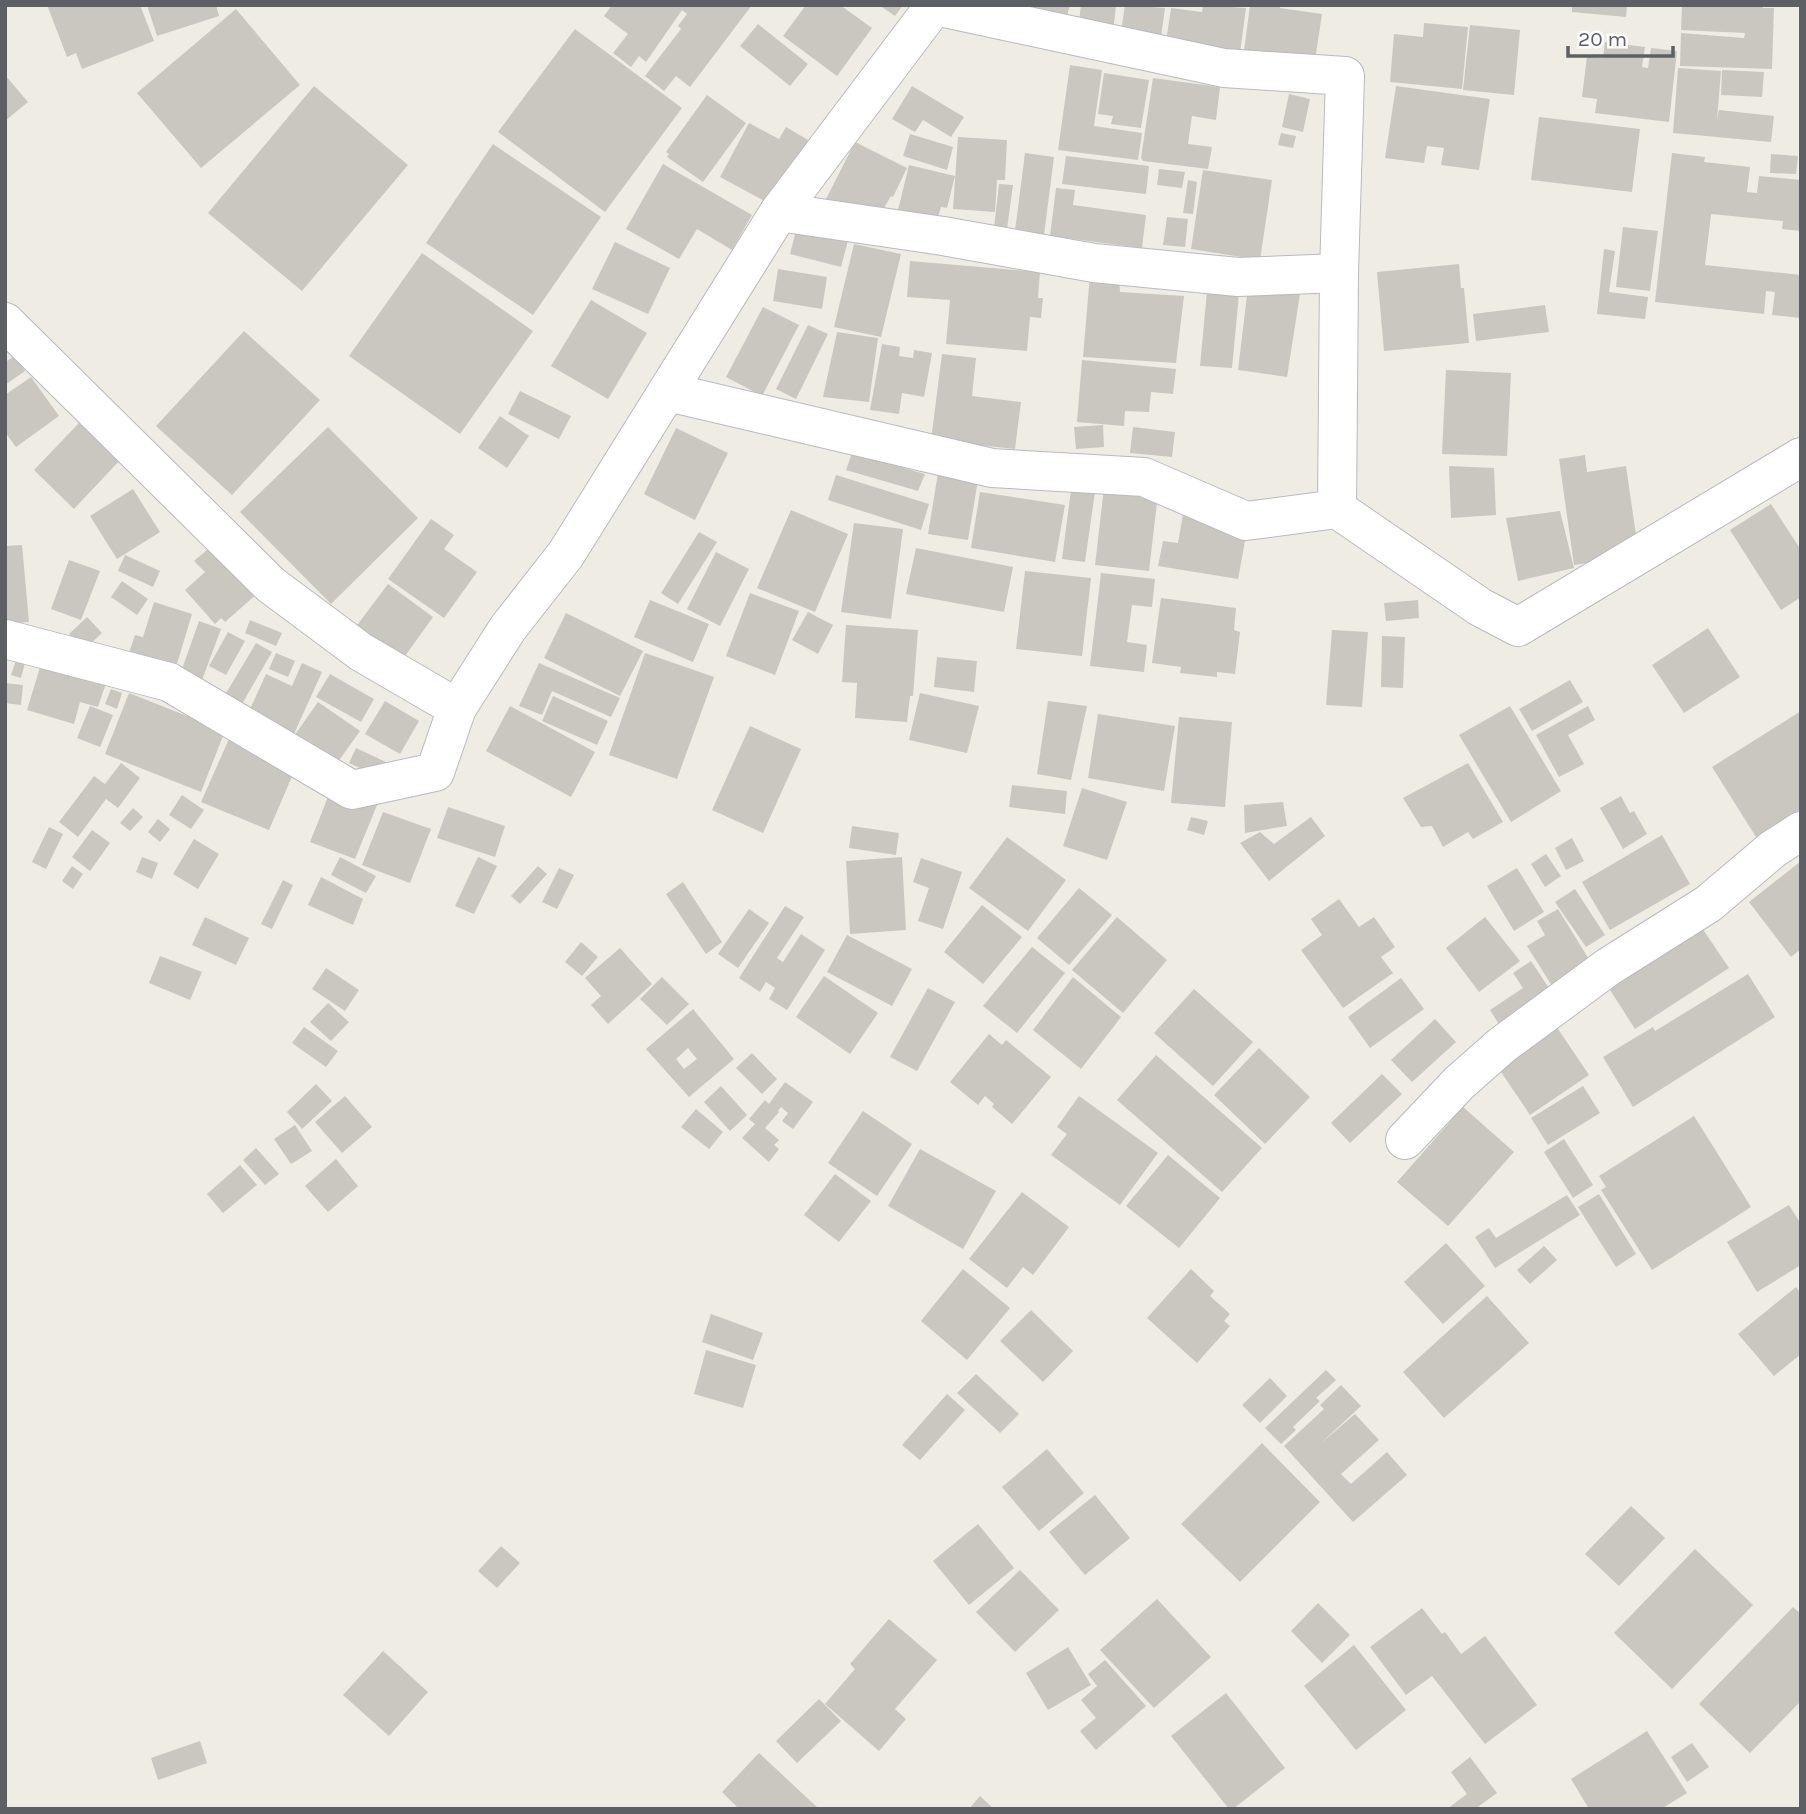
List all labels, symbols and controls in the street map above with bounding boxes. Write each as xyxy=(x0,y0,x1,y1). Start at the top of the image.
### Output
scale bar xyxy=(1568,14,1673,58)
text: 20 m xyxy=(1578,27,1627,51)

